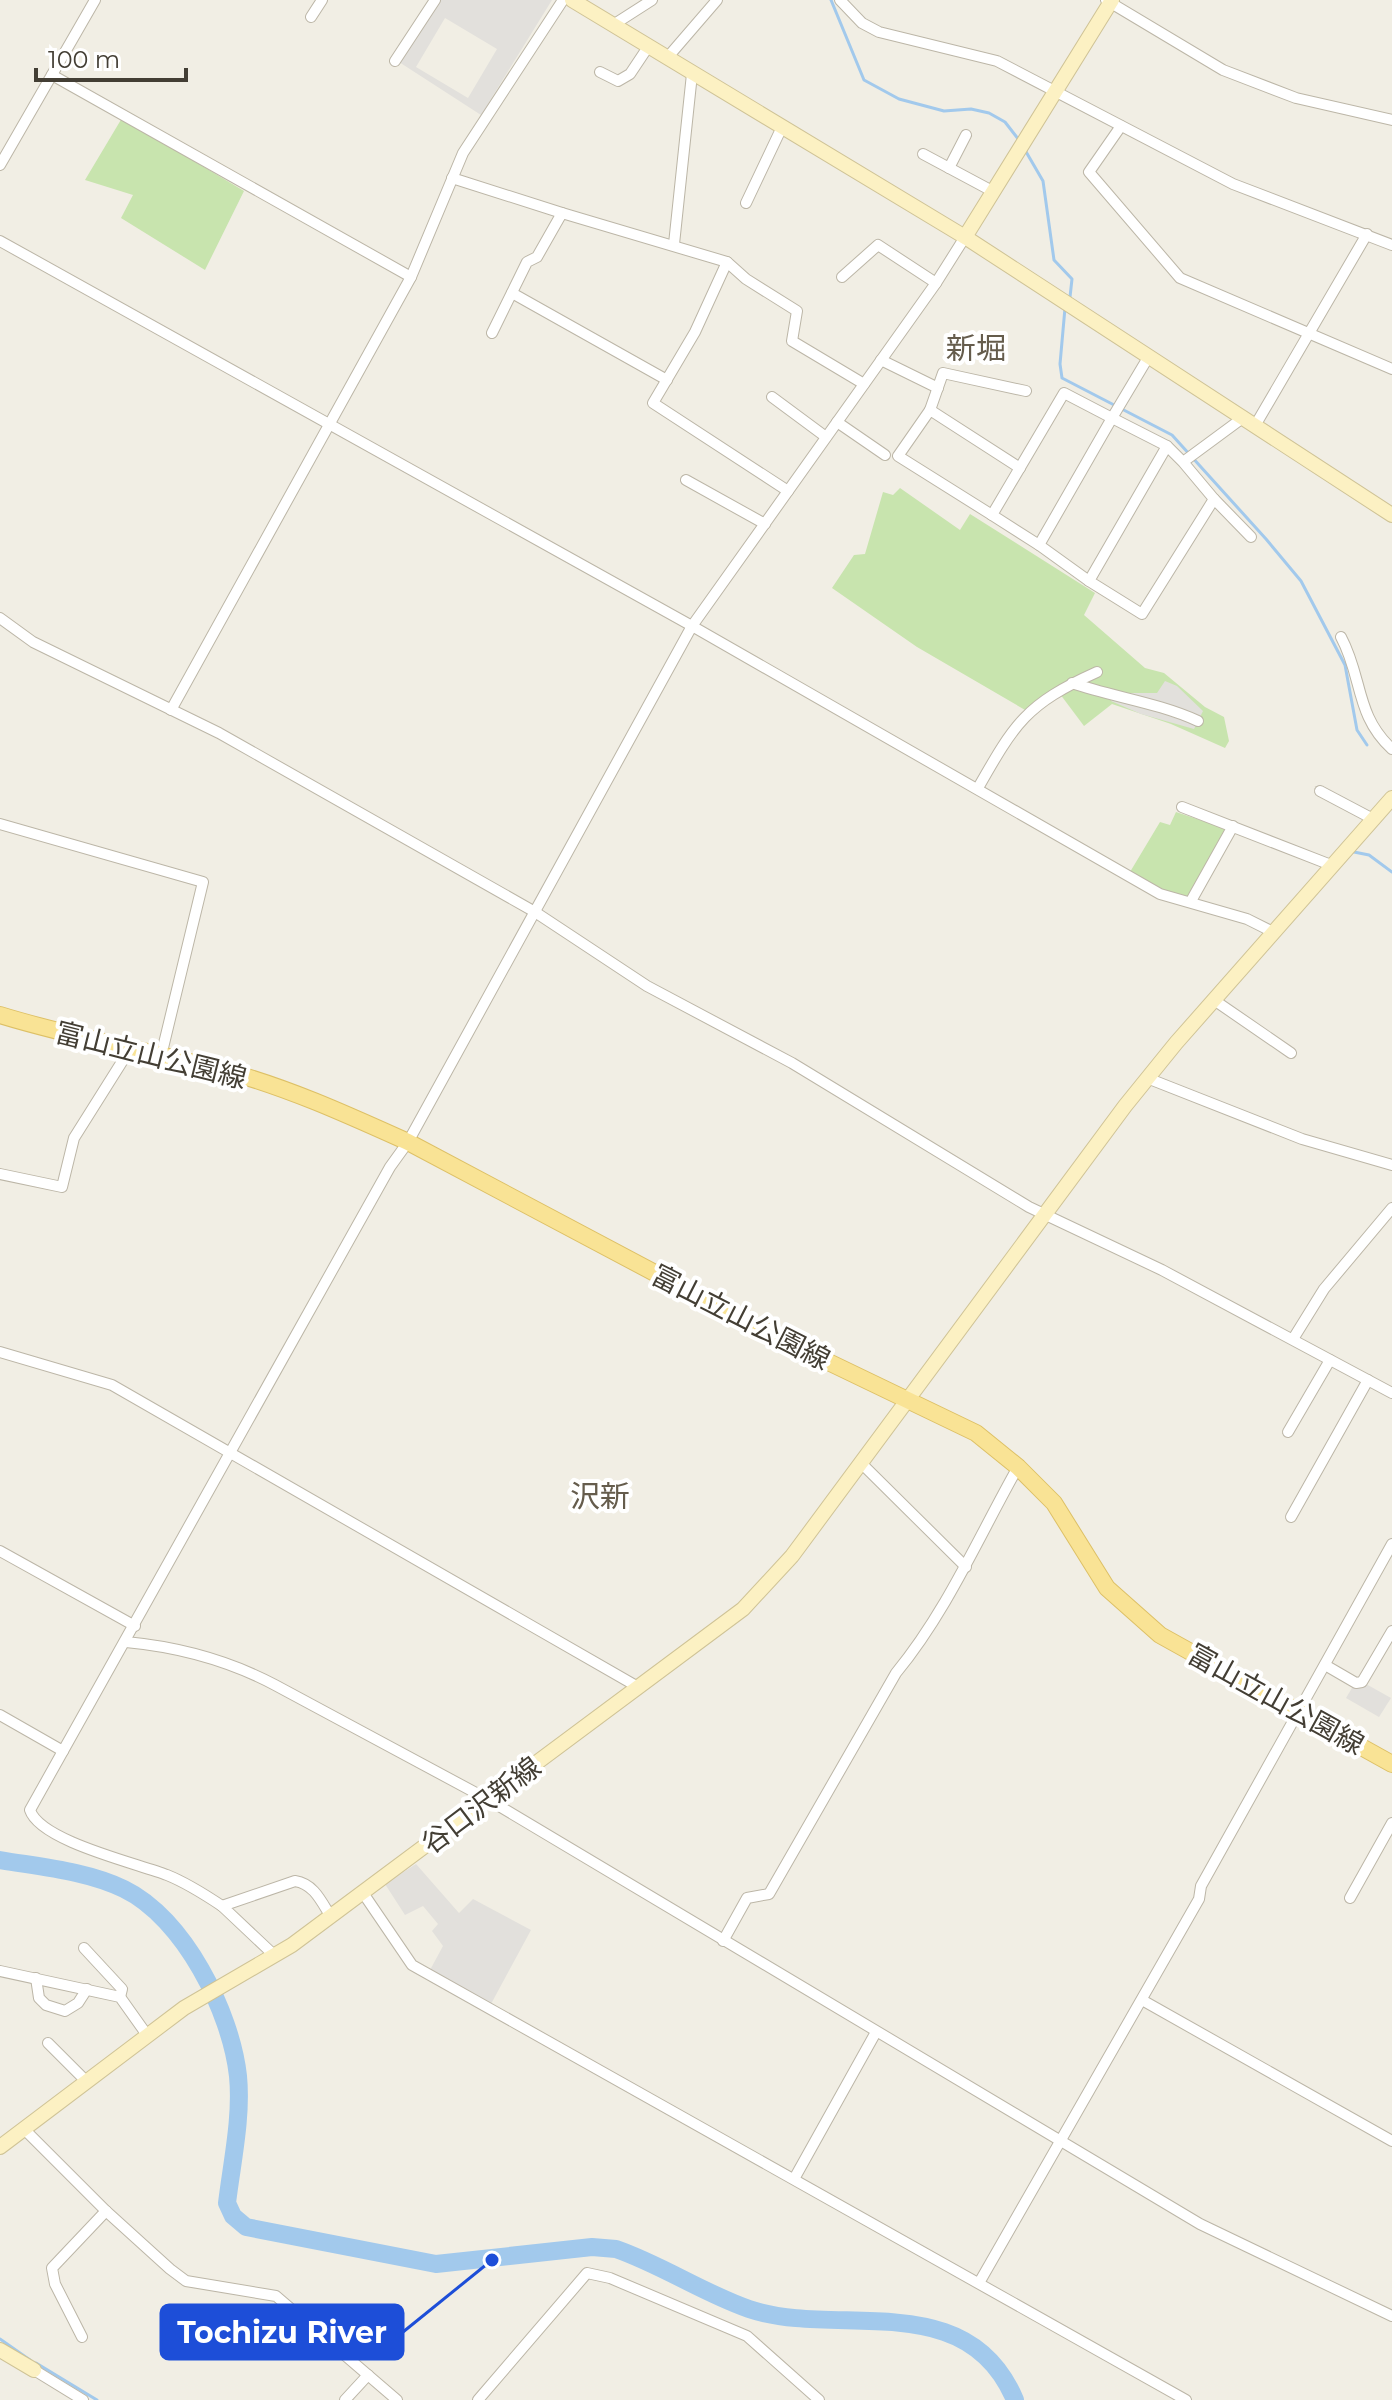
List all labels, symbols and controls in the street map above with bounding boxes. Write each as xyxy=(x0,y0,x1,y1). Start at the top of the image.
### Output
scale bar xyxy=(36,32,186,82)
text: 100 m xyxy=(48,45,120,74)
district label: 新堀 xyxy=(946,330,1006,367)
street label: 富山立山公園線 xyxy=(52,1015,250,1095)
street label: 富山立山公園線 xyxy=(646,1257,836,1377)
district label: 沢新 xyxy=(570,1478,630,1515)
street label: 富山立山公園線 xyxy=(1182,1637,1370,1761)
street label: 谷口沢新線 xyxy=(415,1749,547,1861)
callout: Tochizu River xyxy=(161,2305,403,2359)
text: Tochizu River xyxy=(177,2314,387,2351)

